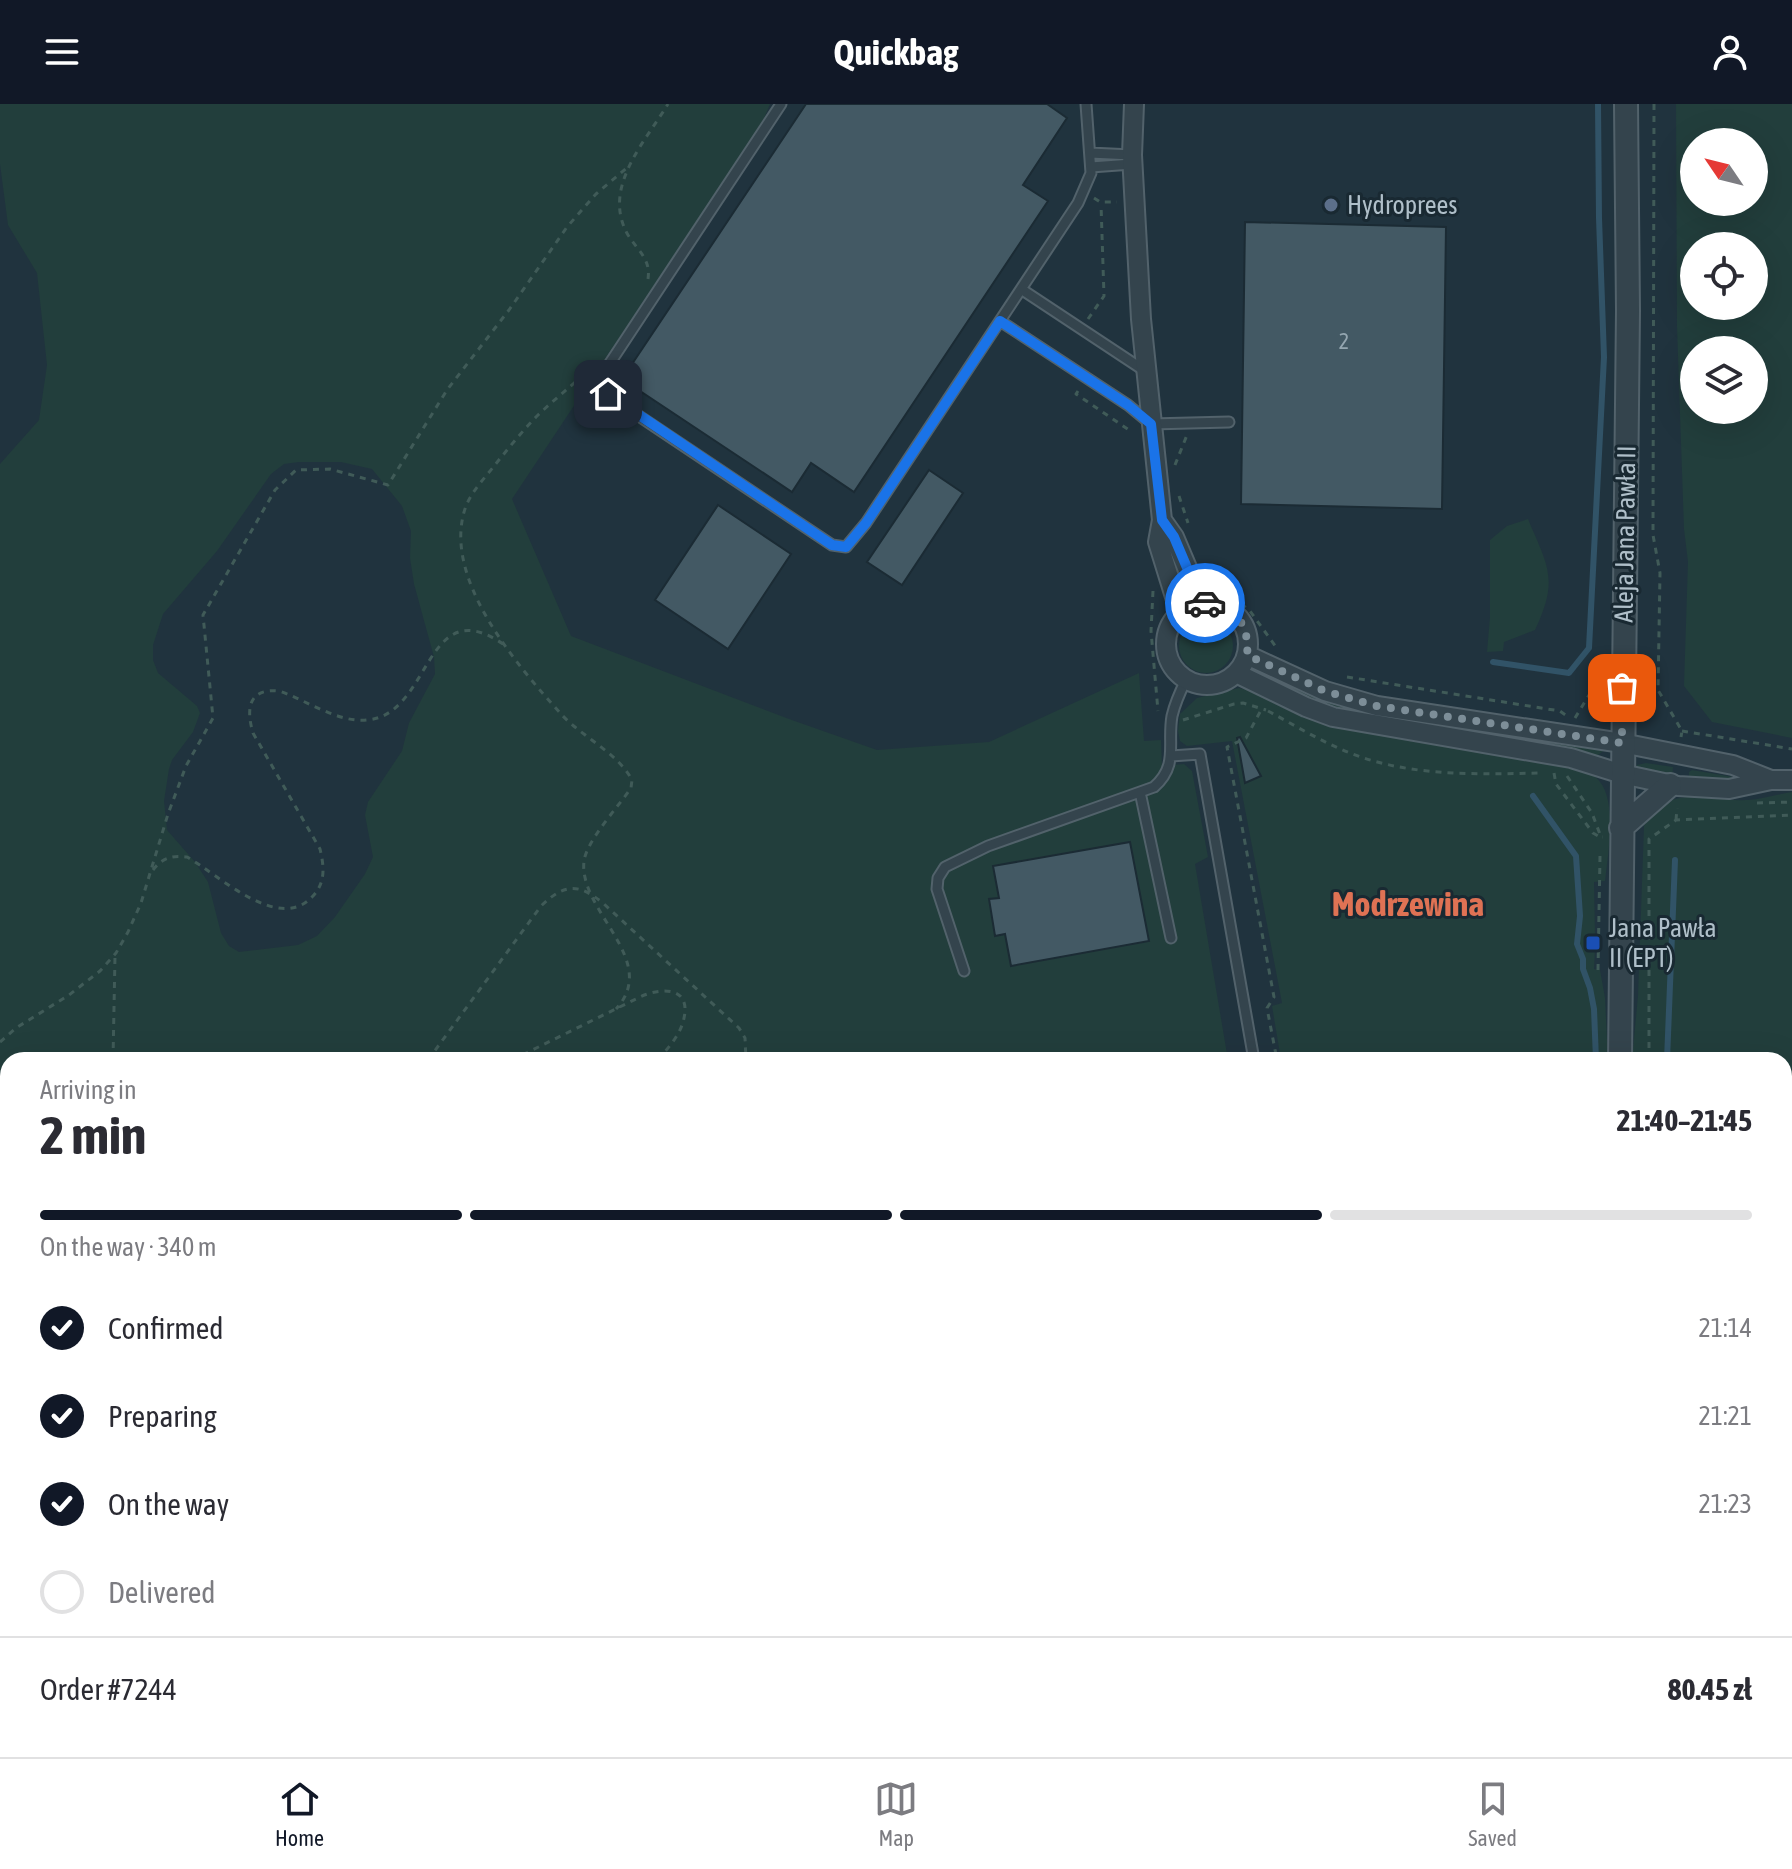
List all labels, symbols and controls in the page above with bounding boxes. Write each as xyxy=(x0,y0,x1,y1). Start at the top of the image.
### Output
icon: menu xyxy=(40,30,84,74)
icon: person xyxy=(1708,30,1752,74)
text: Quickbag xyxy=(833,31,959,73)
north arrow xyxy=(1680,128,1768,216)
map controls xyxy=(1680,128,1768,424)
place label: Hydroprees xyxy=(1347,190,1457,220)
marker: Hydroprees xyxy=(1322,196,1340,214)
button: locate xyxy=(1680,232,1768,320)
house number: 2 xyxy=(1339,328,1349,354)
button: layers xyxy=(1680,336,1768,424)
pin xyxy=(574,360,642,428)
icon: home xyxy=(586,372,630,416)
street label: Aleja Jana Pawła II xyxy=(1608,445,1642,623)
courier xyxy=(1165,563,1245,643)
icon: car xyxy=(1183,581,1227,625)
pin xyxy=(1588,654,1656,722)
icon: bag xyxy=(1600,666,1644,710)
district label: Modrzewina xyxy=(1332,884,1484,923)
place label: Jana Pawła II (EPT) xyxy=(1609,913,1716,973)
marker: Jana Pawła II (EPT) xyxy=(1584,934,1602,952)
text: Arriving in xyxy=(40,1075,137,1105)
text: 21:40–21:45 xyxy=(1617,1103,1752,1137)
text: 2 min xyxy=(40,1105,146,1165)
text: On the way · 340 m xyxy=(40,1232,217,1262)
icon: check xyxy=(40,1306,84,1350)
text: Confirmed xyxy=(108,1311,223,1345)
text: 21:14 xyxy=(1698,1313,1752,1343)
icon: check xyxy=(40,1394,84,1438)
text: Preparing xyxy=(108,1399,217,1433)
text: 21:21 xyxy=(1698,1401,1752,1431)
icon: check xyxy=(40,1482,84,1526)
text: On the way xyxy=(108,1487,229,1521)
text: 21:23 xyxy=(1698,1489,1752,1519)
text: Delivered xyxy=(108,1575,216,1609)
text: Order #7244 xyxy=(40,1672,177,1706)
text: 80.45 zł xyxy=(1667,1672,1752,1706)
tab: Home xyxy=(275,1777,324,1851)
tab: Map xyxy=(874,1777,918,1851)
tab: Saved xyxy=(1468,1777,1517,1851)

